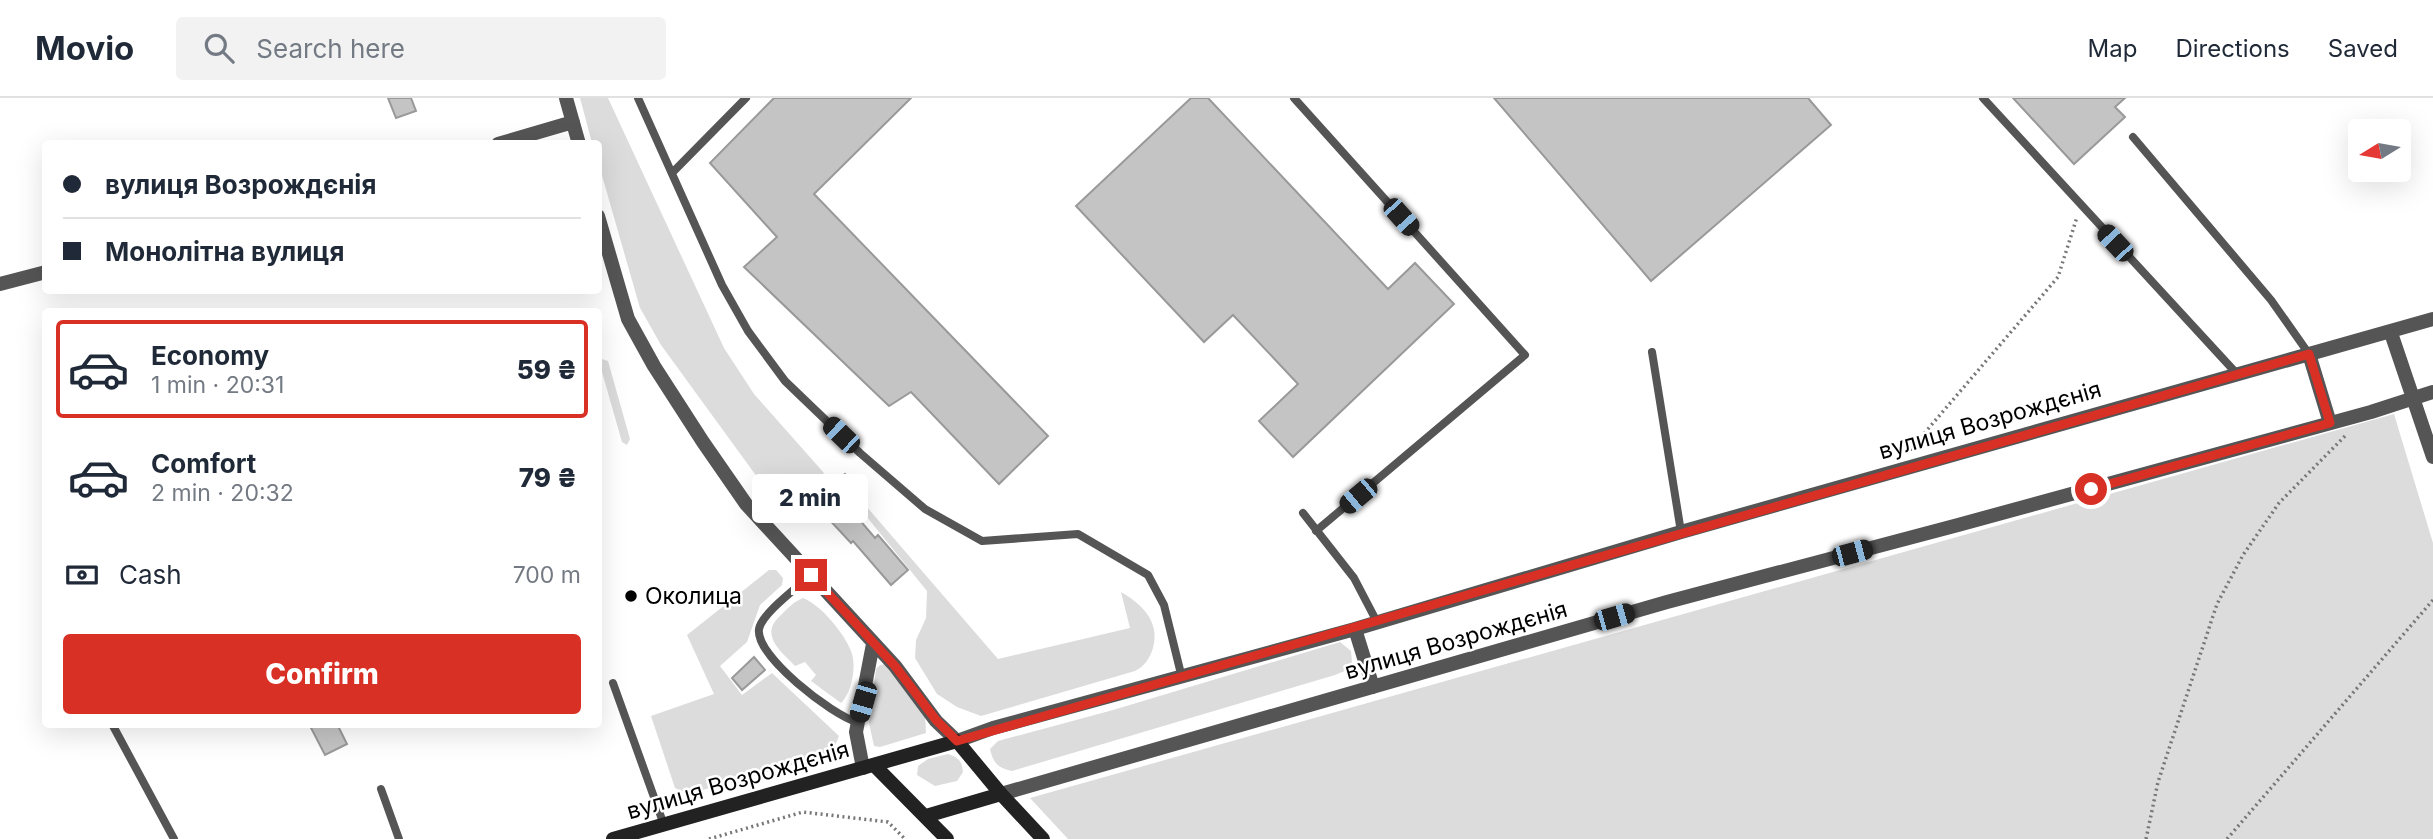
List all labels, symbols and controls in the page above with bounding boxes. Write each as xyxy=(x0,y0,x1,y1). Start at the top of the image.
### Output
search box xyxy=(176,17,666,80)
text: Movio xyxy=(35,28,134,68)
icon: search xyxy=(200,29,238,67)
text: Search here xyxy=(256,33,405,64)
text: Map xyxy=(2088,34,2137,63)
text: Directions xyxy=(2175,34,2290,63)
text: Saved xyxy=(2328,34,2398,63)
north arrow xyxy=(2348,119,2412,182)
map controls xyxy=(2348,119,2411,182)
text: вулиця Возрождєнія xyxy=(105,169,376,200)
car xyxy=(1380,194,1423,240)
car xyxy=(2093,220,2138,266)
text: Монолітна вулиця xyxy=(105,236,344,267)
icon: car xyxy=(67,338,130,401)
text: Economy xyxy=(151,340,269,371)
text: 59 ₴ xyxy=(517,354,577,385)
text: 1 min · 20:31 xyxy=(151,371,284,399)
street label: вулиця Возрождєнія xyxy=(1875,375,2105,465)
car xyxy=(819,413,864,457)
icon: car xyxy=(67,446,130,509)
text: Comfort xyxy=(151,448,256,479)
text: 79 ₴ xyxy=(519,462,577,493)
route start xyxy=(2075,473,2107,505)
callout: 2 min xyxy=(753,474,869,522)
car xyxy=(1336,474,1381,518)
text: 2 min · 20:32 xyxy=(151,479,294,507)
text: 2 min xyxy=(779,484,841,512)
car xyxy=(1829,537,1876,569)
icon: cash xyxy=(63,556,101,594)
text: Cash xyxy=(119,559,182,590)
route end xyxy=(795,559,827,591)
text: 700 m xyxy=(513,561,581,589)
place label: Околица xyxy=(645,582,742,610)
marker: Околица xyxy=(623,588,639,604)
street label: вулиця Возрождєнія xyxy=(1341,595,1571,685)
car xyxy=(1591,601,1638,633)
button: Confirm xyxy=(63,634,581,714)
car xyxy=(848,679,879,725)
street label: вулиця Возрождєнія xyxy=(623,735,853,825)

